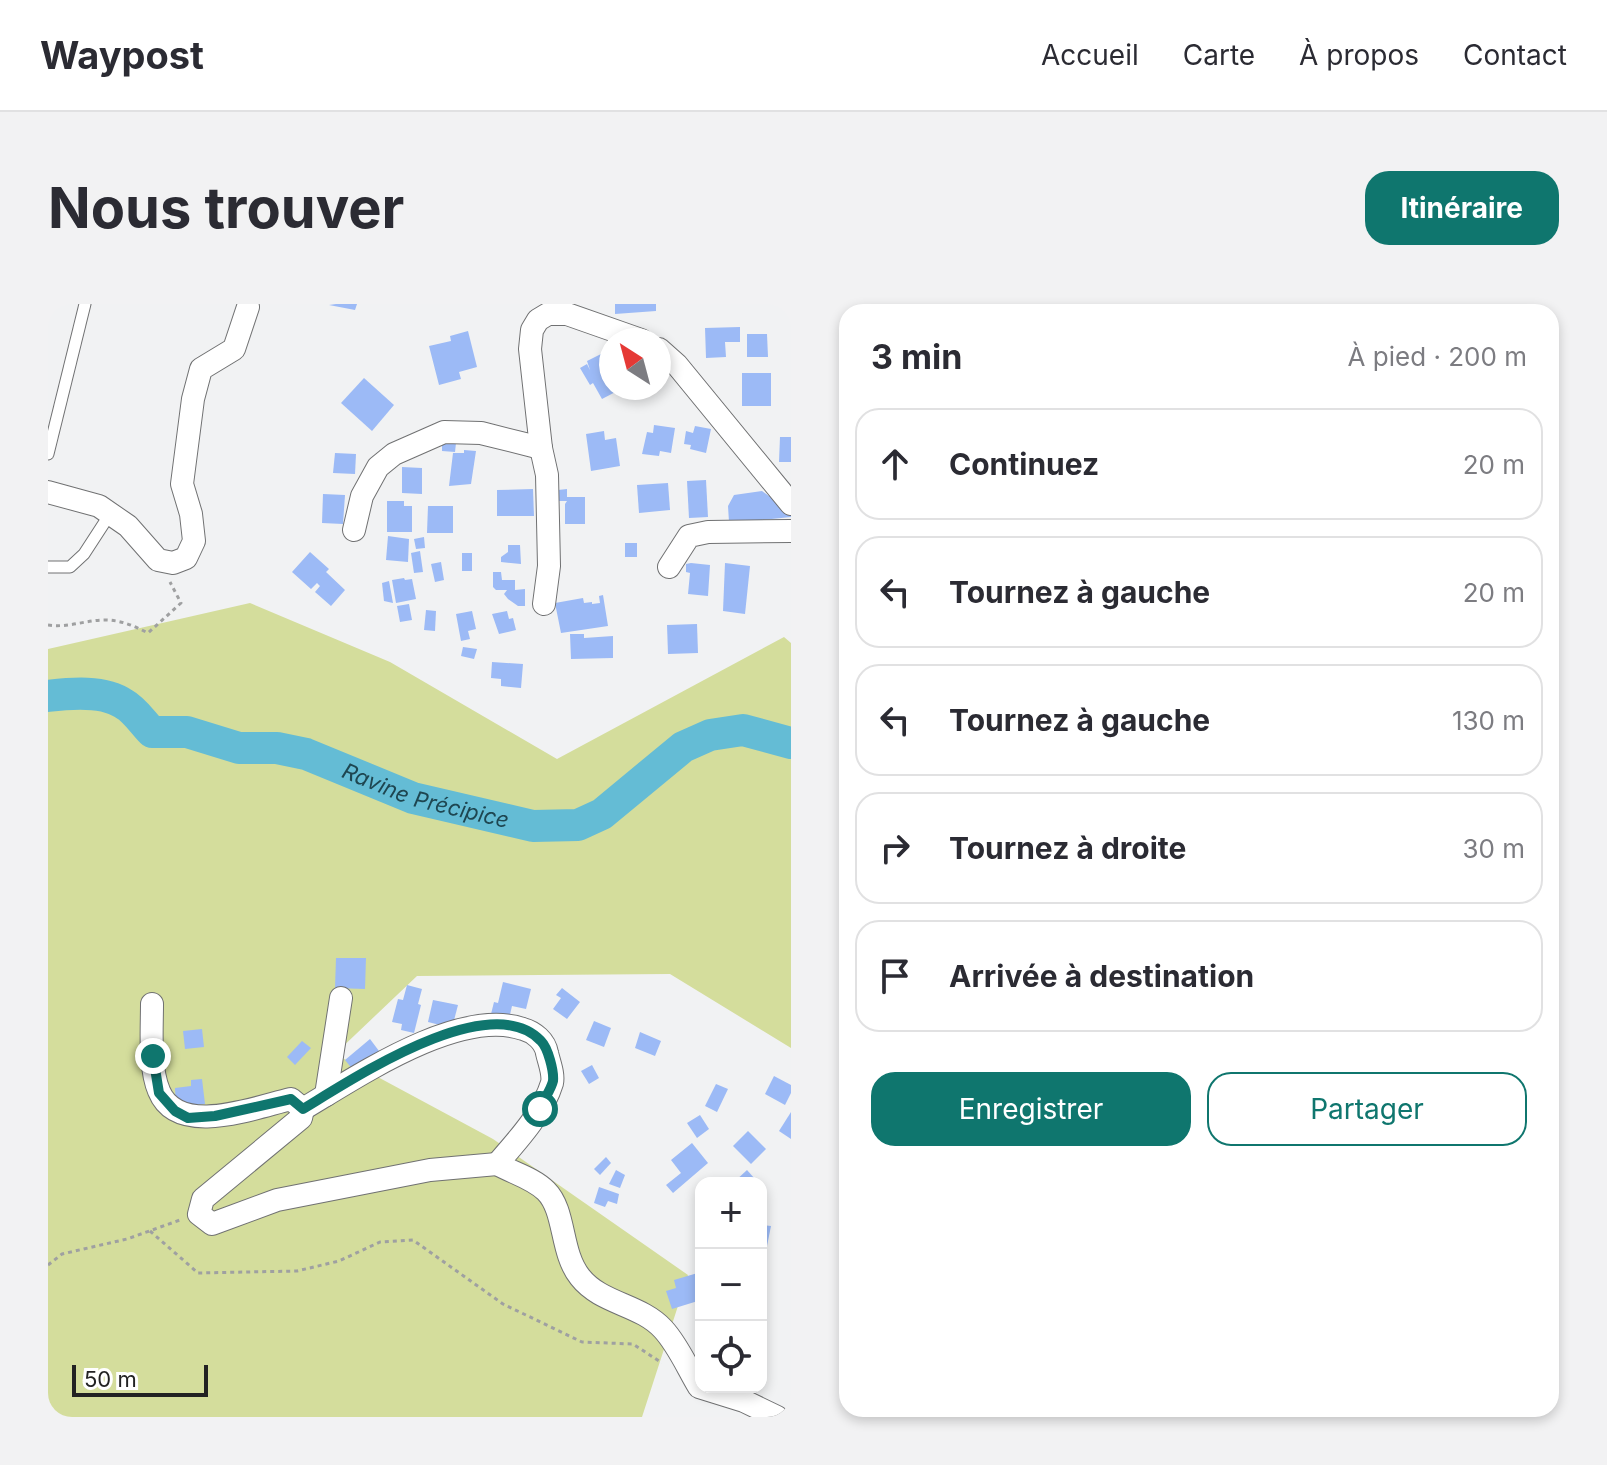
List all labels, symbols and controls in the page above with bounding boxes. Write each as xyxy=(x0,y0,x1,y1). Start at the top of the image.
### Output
text: Waypost xyxy=(40,32,204,78)
text: Accueil xyxy=(1041,38,1139,72)
text: Carte xyxy=(1183,38,1255,72)
text: À propos xyxy=(1299,38,1419,72)
text: Contact xyxy=(1463,38,1567,72)
button: Itinéraire xyxy=(1365,171,1559,245)
text: Nous trouver xyxy=(48,174,404,242)
north arrow xyxy=(599,328,671,400)
text: 3 min xyxy=(871,336,962,377)
text: À pied · 200 m xyxy=(1348,341,1527,372)
icon: ahead xyxy=(873,442,917,486)
text: Continuez xyxy=(949,446,1099,482)
text: 20 m xyxy=(1463,449,1525,480)
icon: left xyxy=(873,570,917,614)
text: Tournez à gauche xyxy=(949,574,1210,610)
text: 20 m xyxy=(1463,577,1525,608)
icon: left xyxy=(873,698,917,742)
text: Tournez à gauche xyxy=(949,702,1210,738)
text: 130 m xyxy=(1452,705,1525,736)
water label: Ravine Précipice xyxy=(339,757,512,833)
icon: right xyxy=(873,826,917,870)
text: Tournez à droite xyxy=(949,830,1186,866)
text: 30 m xyxy=(1462,833,1525,864)
icon: arrive xyxy=(873,954,917,998)
text: Arrivée à destination xyxy=(949,958,1254,994)
route end xyxy=(135,1038,171,1074)
button: Enregistrer xyxy=(871,1072,1191,1146)
button: Partager xyxy=(1207,1072,1527,1146)
route start xyxy=(522,1091,558,1127)
map controls xyxy=(695,1177,767,1393)
button: + xyxy=(695,1177,767,1249)
button: − xyxy=(695,1249,767,1321)
button: locate xyxy=(695,1321,767,1393)
scale bar xyxy=(72,1361,208,1397)
text: 50 m xyxy=(84,1366,137,1392)

